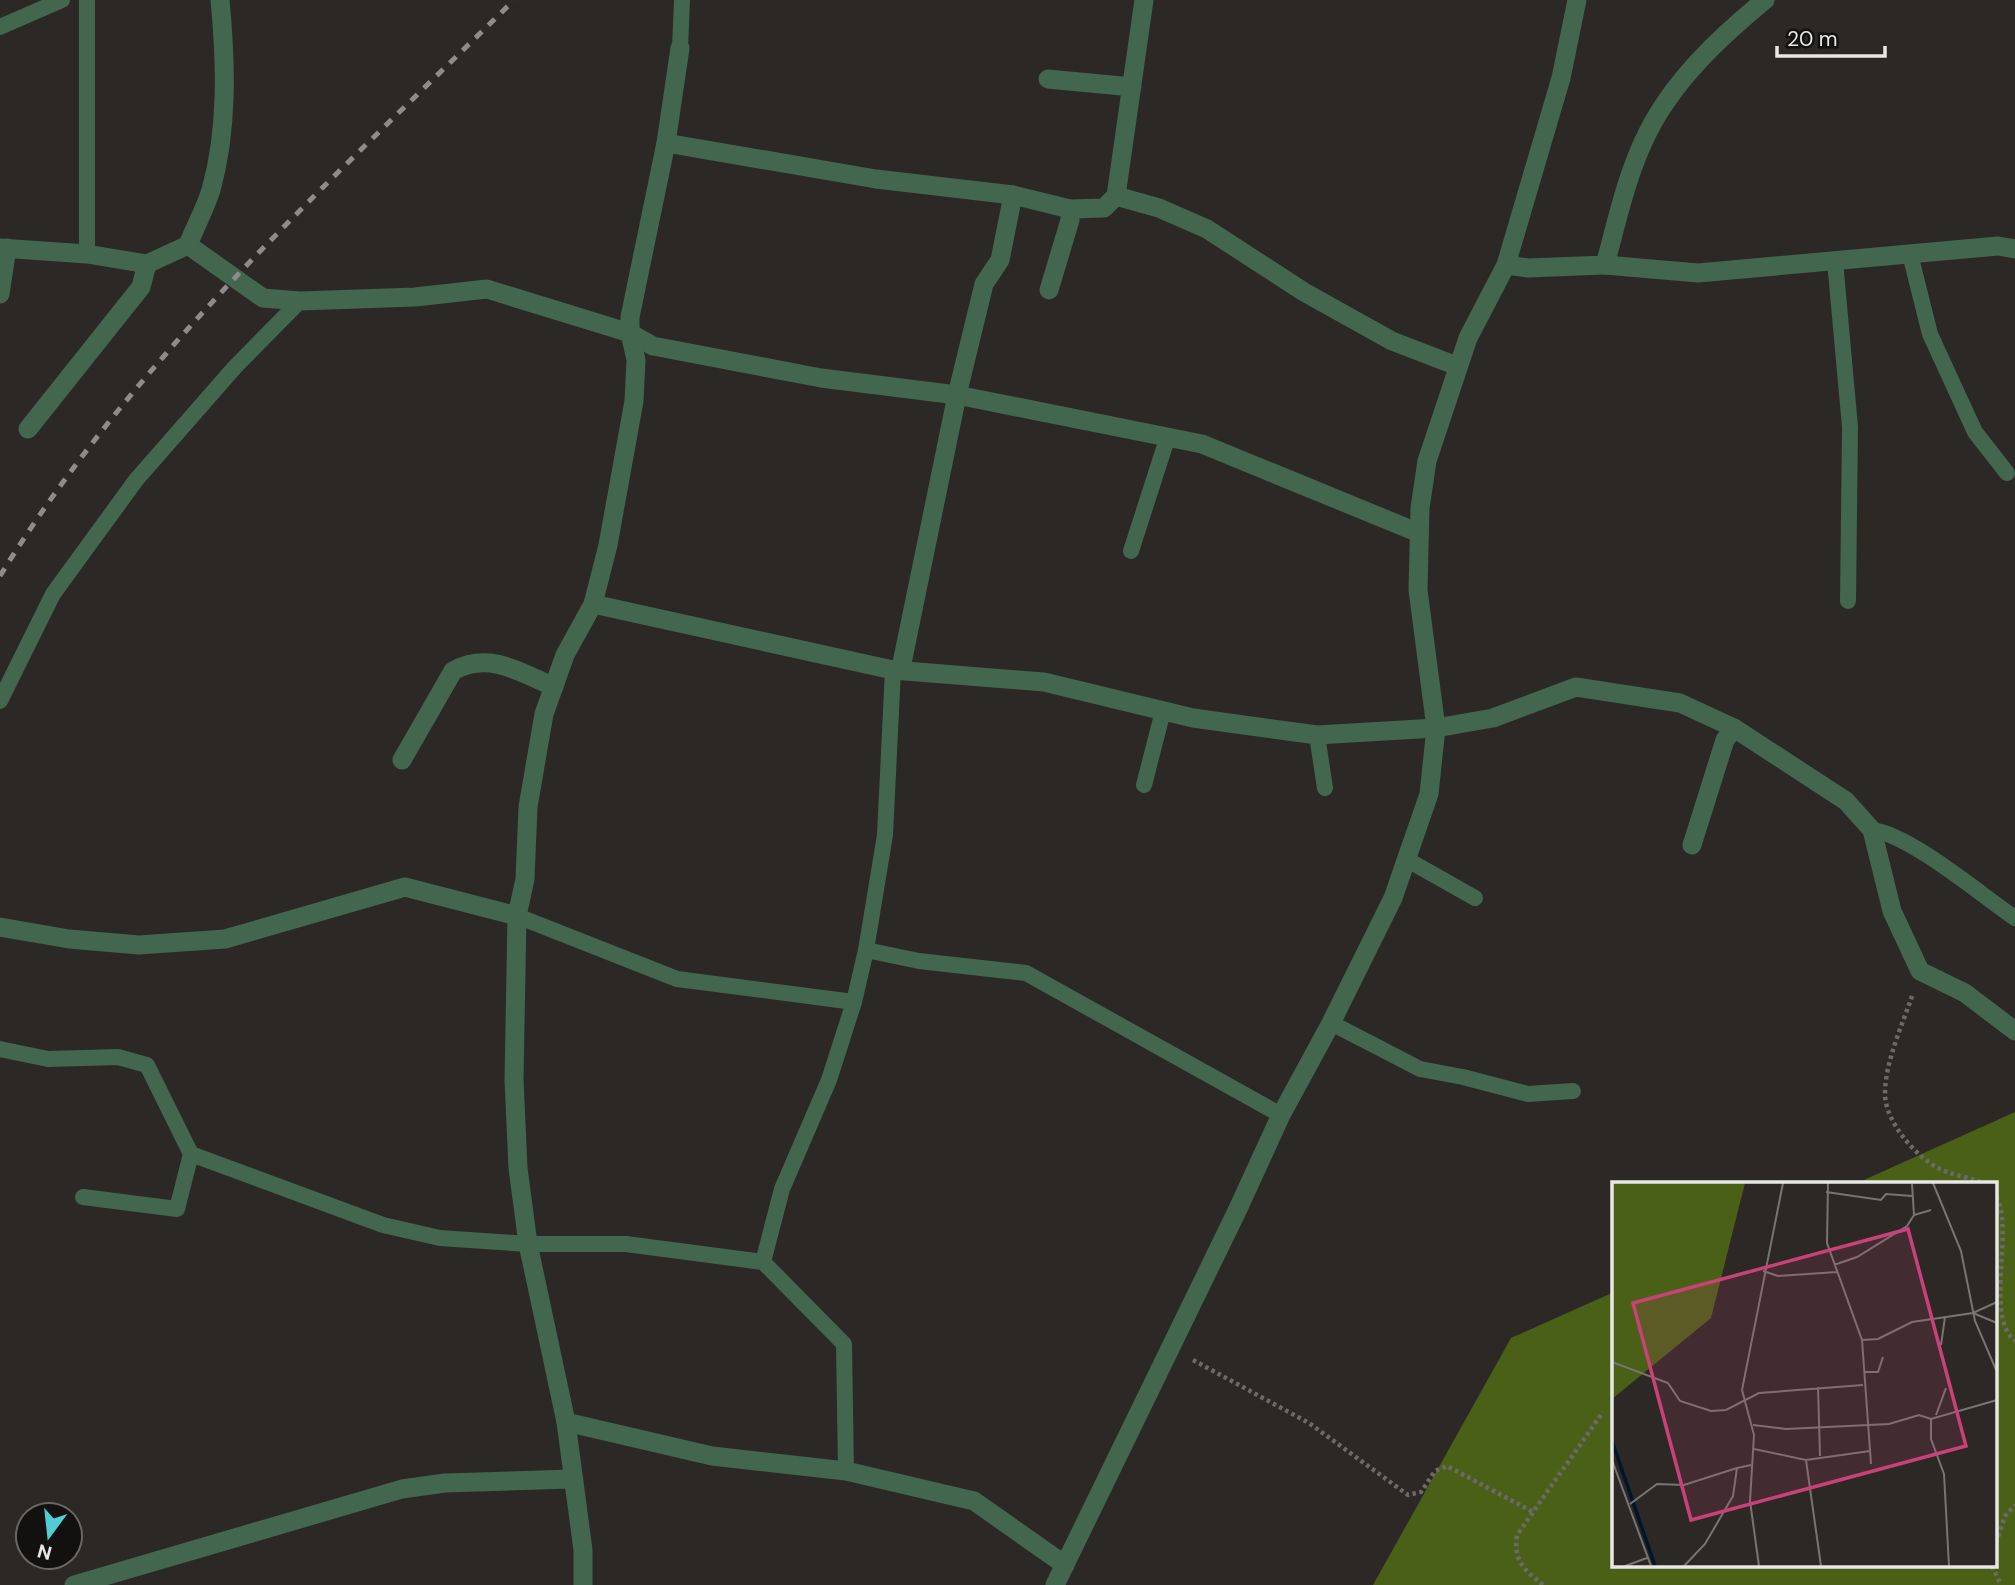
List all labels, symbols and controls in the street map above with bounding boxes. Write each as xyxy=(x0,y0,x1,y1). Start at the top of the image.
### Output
scale bar xyxy=(1777,14,1885,58)
text: 20 m xyxy=(1787,25,1838,53)
inset map xyxy=(1612,1182,1997,1568)
north arrow xyxy=(14,1501,84,1571)
text: N xyxy=(35,1538,55,1566)

